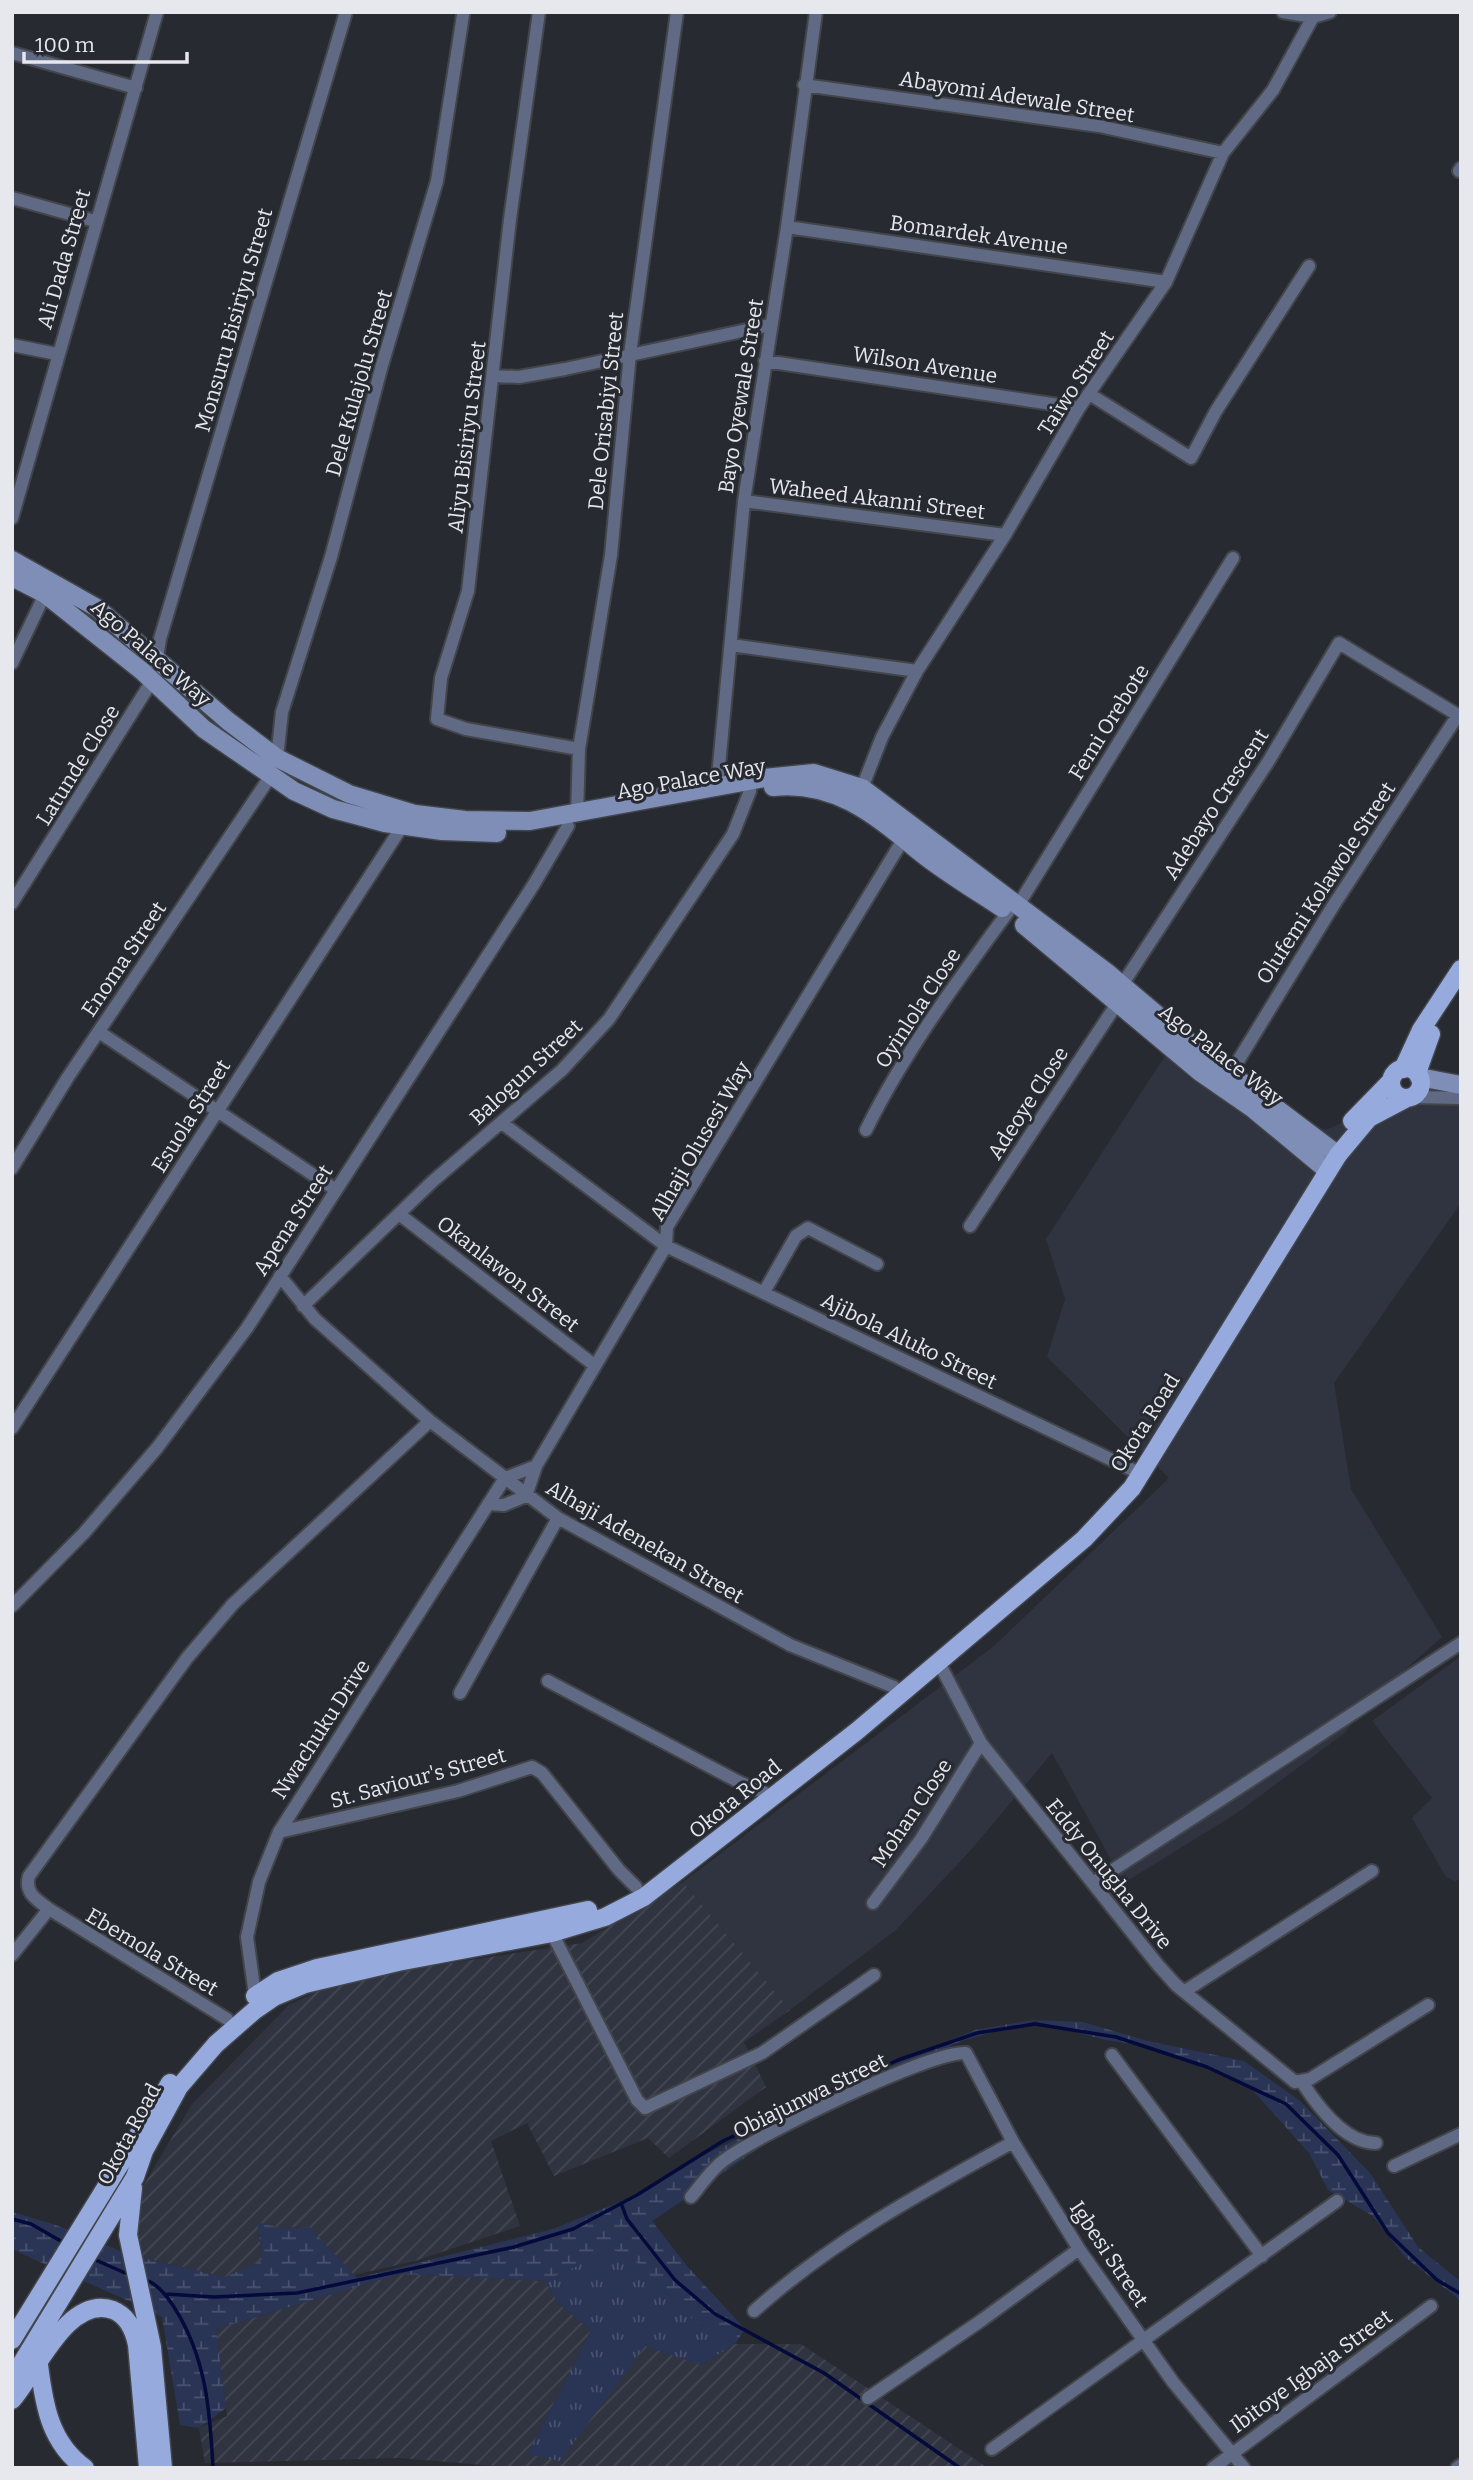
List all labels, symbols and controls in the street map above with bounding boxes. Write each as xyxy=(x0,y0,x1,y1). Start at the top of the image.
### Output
scale bar xyxy=(24,21,187,65)
text: 100 m xyxy=(35,32,95,58)
street label: Abayomi Adewale Street xyxy=(898,66,1137,128)
street label: Ali Dada Street xyxy=(32,186,97,332)
street label: Monsuru Bisiriyu Street xyxy=(190,205,279,435)
street label: Bomardek Avenue xyxy=(888,210,1070,260)
street label: Dele Kulajolu Street xyxy=(320,286,398,479)
street label: Bayo Oyewale Street xyxy=(713,296,769,495)
street label: Dele Orisabiyi Street xyxy=(583,310,629,511)
street label: Taiwo Street xyxy=(1032,325,1120,441)
street label: Aliyu Bisiriyu Street xyxy=(442,339,492,535)
street label: Wilson Avenue xyxy=(851,341,999,389)
street label: Waheed Akanni Street xyxy=(767,473,987,525)
street label: Ago Palace Way xyxy=(86,594,217,713)
street label: Femi Orebote xyxy=(1063,659,1155,785)
street label: Latunde Close xyxy=(31,700,125,830)
street label: Adebayo Crescent xyxy=(1158,723,1275,884)
street label: Ago Palace Way xyxy=(615,753,768,805)
street label: Olufemi Kolawole Street xyxy=(1251,777,1401,989)
street label: Enoma Street xyxy=(76,896,172,1021)
street label: Oyinlola Close xyxy=(870,943,966,1073)
street label: Ago Palace Way xyxy=(1154,998,1289,1112)
street label: Balogun Street xyxy=(464,1013,588,1131)
street label: Adeoye Close xyxy=(982,1042,1074,1164)
street label: Esuola Street xyxy=(146,1054,236,1177)
street label: Alhaji Olusesi Way xyxy=(644,1056,757,1225)
street label: Apena Street xyxy=(248,1159,339,1280)
street label: Okanlawon Street xyxy=(432,1210,585,1338)
street label: Ajibola Aluko Street xyxy=(817,1287,1002,1395)
street label: Okota Road xyxy=(1105,1369,1185,1477)
street label: Alhaji Adenekan Street xyxy=(541,1475,749,1609)
street label: Nwachuku Drive xyxy=(266,1654,376,1804)
street label: St. Saviour's Street xyxy=(327,1742,509,1814)
street label: Okota Road xyxy=(684,1754,786,1844)
street label: Mohan Close xyxy=(866,1754,958,1872)
street label: Eddy Onugha Drive xyxy=(1040,1793,1178,1955)
street label: Ebemola Street xyxy=(81,1902,223,2002)
street label: Obiajunwa Street xyxy=(729,2047,892,2145)
street label: Okota Road xyxy=(91,2079,167,2189)
street label: Igbesi Street xyxy=(1064,2196,1154,2312)
street label: Ibitoye Igbaja Street xyxy=(1225,2303,1397,2439)

